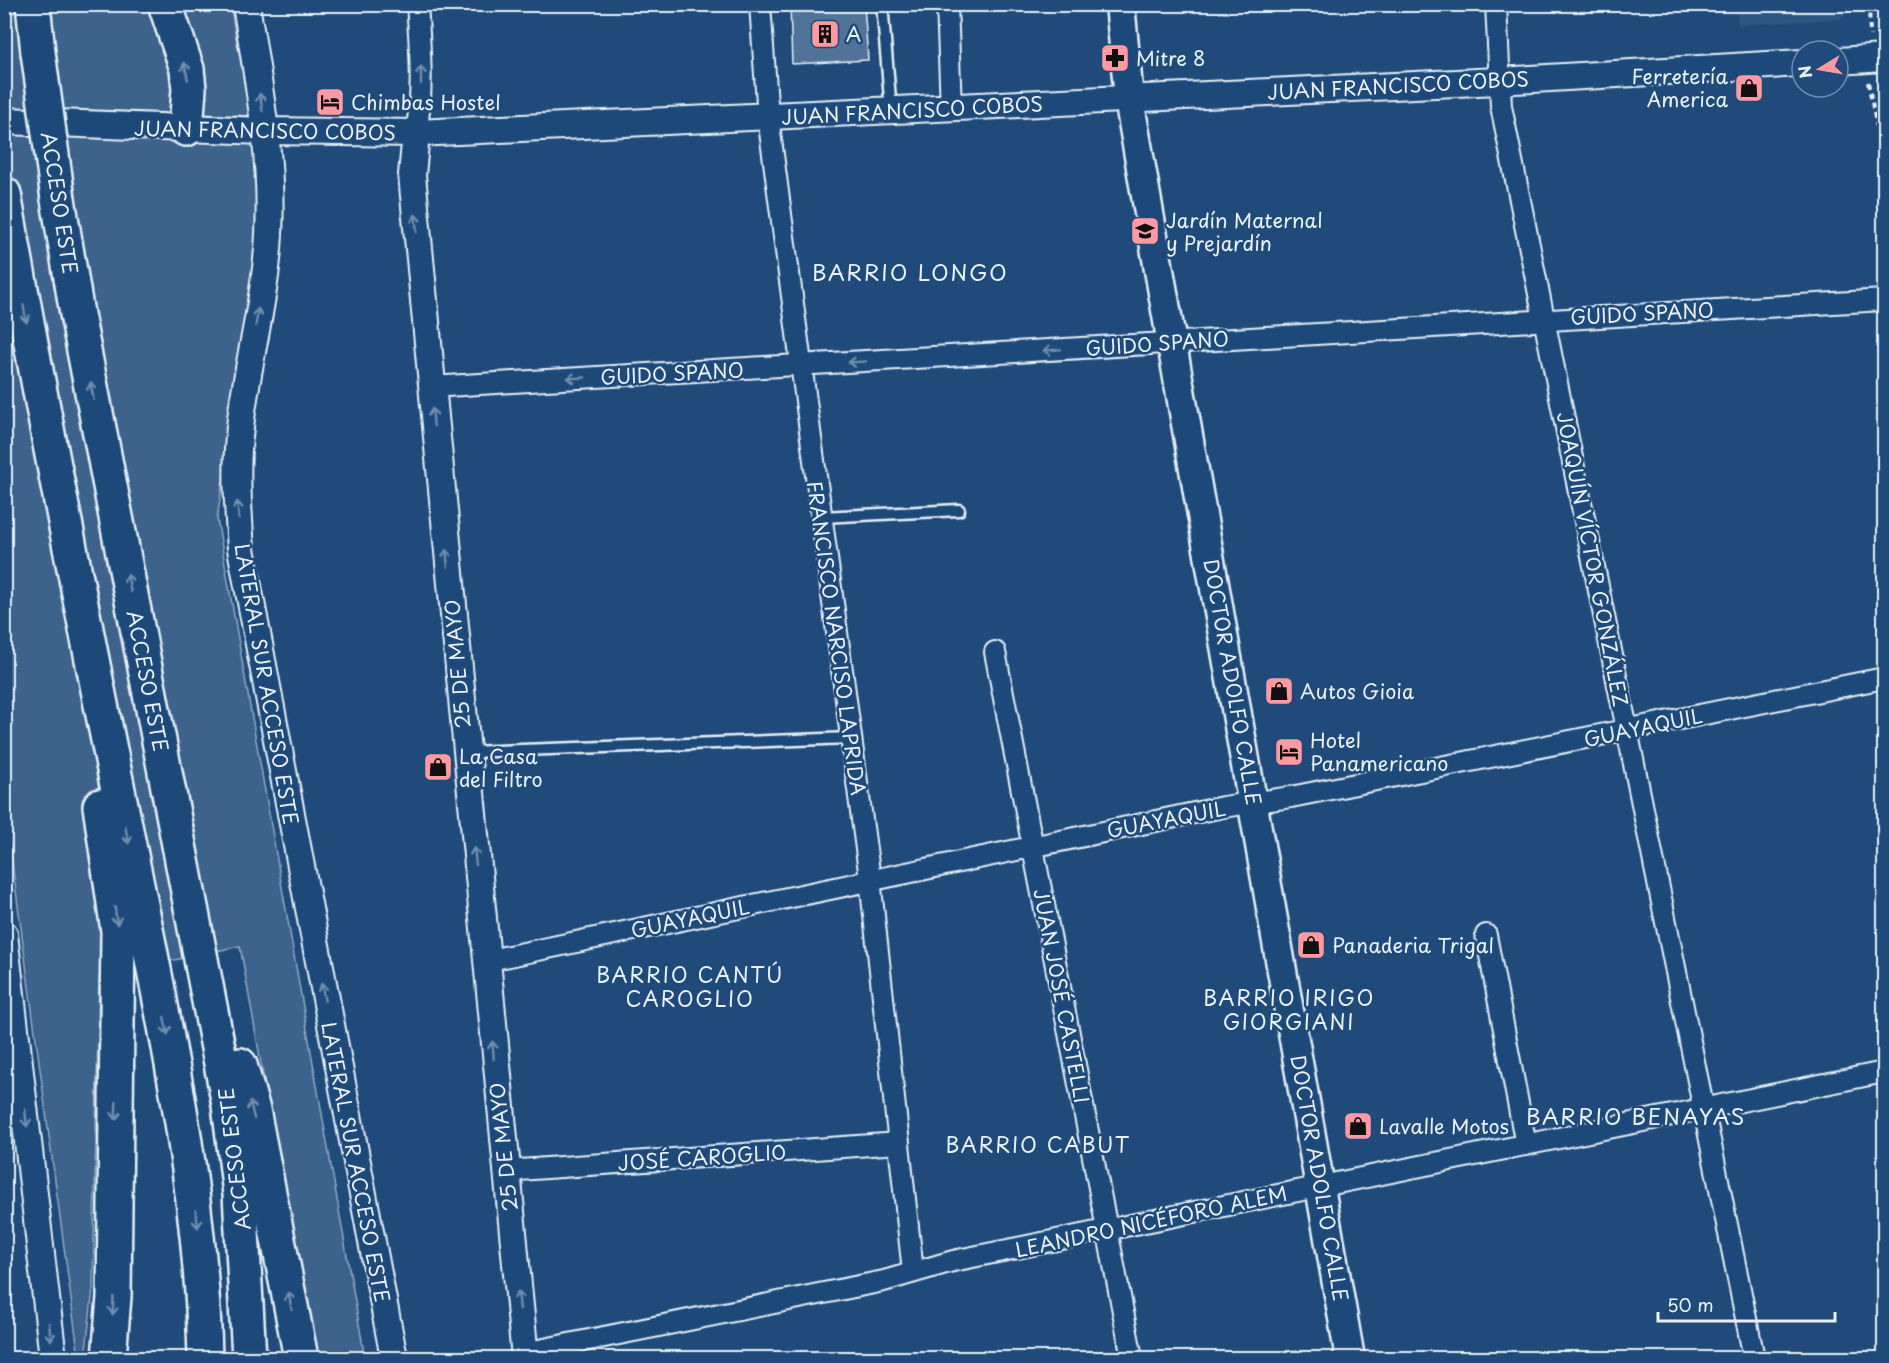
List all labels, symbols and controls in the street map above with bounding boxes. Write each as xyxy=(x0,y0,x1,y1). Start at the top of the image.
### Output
building icon: A xyxy=(809,18,841,50)
place label: A xyxy=(846,19,861,49)
north arrow xyxy=(1790,39,1850,99)
pharmacy icon: Mitre 8 xyxy=(1099,42,1131,74)
place label: Mitre 8 xyxy=(1136,43,1206,73)
place label: Ferretería America xyxy=(1631,61,1728,114)
one-way arrow xyxy=(180,62,191,81)
street label: JUAN FRANCISCO COBOS xyxy=(1266,63,1530,107)
text: N xyxy=(1791,64,1817,81)
one-way arrow xyxy=(416,66,427,86)
shop icon: Ferretería America xyxy=(1733,72,1765,104)
hotel icon: Chimbas Hostel xyxy=(314,86,346,118)
place label: Chimbas Hostel xyxy=(351,87,501,117)
street label: JUAN FRANCISCO COBOS xyxy=(780,88,1044,132)
one-way arrow xyxy=(256,93,267,113)
street label: JUAN FRANCISCO COBOS xyxy=(134,113,396,147)
street label: ACCESO ESTE xyxy=(34,130,86,276)
place label: Jardín Maternal y Prejardín xyxy=(1166,205,1323,258)
one-way arrow xyxy=(410,213,421,233)
school or university icon: Jardín Maternal y Prejardín xyxy=(1129,215,1161,247)
district label: BARRIO LONGO xyxy=(812,255,1008,288)
street label: GUIDO SPANO xyxy=(1569,294,1715,332)
one-way arrow xyxy=(20,304,31,323)
one-way arrow xyxy=(251,307,262,327)
street label: GUIDO SPANO xyxy=(1084,323,1230,363)
one-way arrow xyxy=(1042,344,1062,355)
street label: GUIDO SPANO xyxy=(599,354,745,392)
one-way arrow xyxy=(848,356,868,367)
one-way arrow xyxy=(566,373,586,384)
one-way arrow xyxy=(86,382,97,402)
one-way arrow xyxy=(427,407,438,427)
street label: JOAQUÍN VÍCTOR GONZÁLEZ xyxy=(1550,409,1636,709)
street label: FRANCISCO NARCISO LAPRIDA xyxy=(800,479,874,797)
one-way arrow xyxy=(232,501,243,521)
street label: LATERAL SUR ACCESO ESTE xyxy=(227,541,307,827)
one-way arrow xyxy=(441,549,452,569)
street label: DOCTOR ADOLFO CALLE xyxy=(1197,556,1269,808)
one-way arrow xyxy=(123,574,134,593)
street label: 25 DE MAYO xyxy=(436,598,478,730)
street label: ACCESO ESTE xyxy=(120,608,176,754)
shop icon: Autos Gioia xyxy=(1263,675,1295,707)
place label: Autos Gioia xyxy=(1300,676,1415,706)
street label: GUAYAQUIL xyxy=(1581,700,1705,754)
place label: Hotel Panamericano xyxy=(1310,725,1448,778)
hotel icon: Hotel Panamericano xyxy=(1273,736,1305,768)
place label: La Casa del Filtro xyxy=(459,741,543,794)
shop icon: La Casa del Filtro xyxy=(422,751,454,783)
street label: GUAYAQUIL xyxy=(1104,793,1228,845)
one-way arrow xyxy=(122,825,133,844)
one-way arrow xyxy=(469,846,480,866)
street label: JUAN JOSÉ CASTELLI xyxy=(1026,886,1098,1106)
street label: GUAYAQUIL xyxy=(628,891,752,945)
one-way arrow xyxy=(110,906,121,925)
shop icon: Panaderia Trigal xyxy=(1295,929,1327,961)
place label: Panaderia Trigal xyxy=(1332,930,1494,960)
district label: BARRIO CANTÚ CAROGLIO xyxy=(596,958,784,1014)
district label: BARRIO IRIGO GIORGIANI xyxy=(1203,981,1375,1037)
one-way arrow xyxy=(317,982,328,1002)
one-way arrow xyxy=(160,1017,172,1036)
street label: LATERAL SUR ACCESO ESTE xyxy=(314,1019,398,1305)
one-way arrow xyxy=(487,1040,498,1060)
street label: DOCTOR ADOLFO CALLE xyxy=(1284,1052,1356,1304)
street label: 25 DE MAYO xyxy=(481,1081,525,1213)
street label: ACCESO ESTE xyxy=(210,1086,258,1232)
district label: BARRIO BENAYAS xyxy=(1526,1099,1746,1132)
one-way arrow xyxy=(110,1100,122,1120)
one-way arrow xyxy=(246,1101,258,1120)
one-way arrow xyxy=(20,1107,31,1127)
shop icon: Lavalle Motos xyxy=(1342,1110,1374,1142)
place label: Lavalle Motos xyxy=(1379,1111,1509,1141)
district label: BARRIO CABUT xyxy=(945,1128,1131,1160)
street label: JOSÉ CAROGLIO xyxy=(617,1136,787,1178)
street label: LEANDRO NICÉFORO ALEM xyxy=(1012,1177,1290,1265)
one-way arrow xyxy=(192,1208,203,1228)
scale bar xyxy=(1658,1285,1835,1323)
one-way arrow xyxy=(513,1291,524,1311)
text: 50 m xyxy=(1667,1291,1714,1318)
one-way arrow xyxy=(284,1292,295,1311)
one-way arrow xyxy=(108,1295,119,1315)
one-way arrow xyxy=(45,1322,56,1342)

